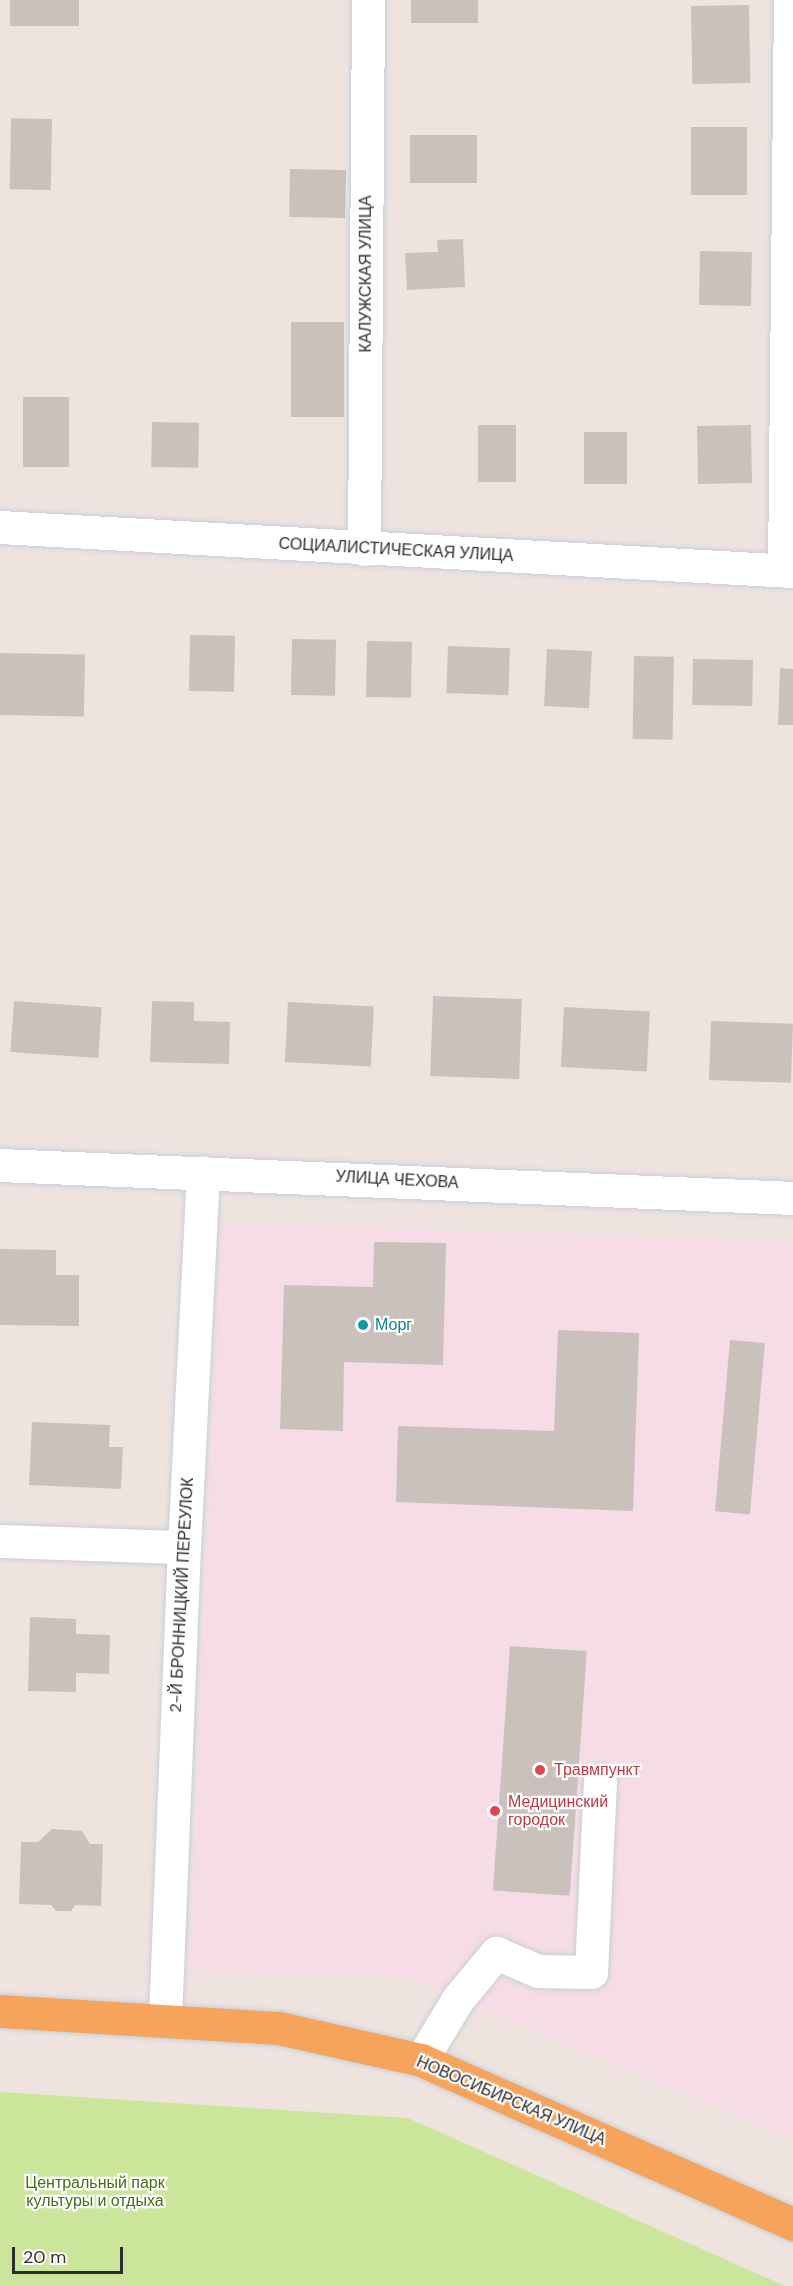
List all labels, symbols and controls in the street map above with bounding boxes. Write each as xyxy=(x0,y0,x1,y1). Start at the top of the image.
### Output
street label: КАЛУЖСКАЯ УЛИЦА xyxy=(356,195,376,353)
street label: СОЦИАЛИСТИЧЕСКАЯ УЛИЦА xyxy=(278,534,514,566)
street label: УЛИЦА ЧЕХОВА xyxy=(335,1167,459,1193)
place label: Морг xyxy=(375,1315,412,1335)
marker: Морг xyxy=(356,1318,370,1332)
street label: 2-Й БРОННИЦКИЙ ПЕРЕУЛОК xyxy=(166,1477,198,1713)
place label: Травмпункт xyxy=(554,1760,640,1780)
marker: Травмпункт xyxy=(531,1761,549,1779)
place label: Медицинский городок xyxy=(508,1792,608,1830)
marker: Медицинский городок xyxy=(486,1802,504,1820)
street label: НОВОСИБИРСКАЯ УЛИЦА xyxy=(414,2052,608,2150)
park label: Центральный парк культуры и отдыха xyxy=(25,2173,165,2211)
scale bar xyxy=(15,2235,126,2273)
text: 20 m xyxy=(23,2245,66,2269)

